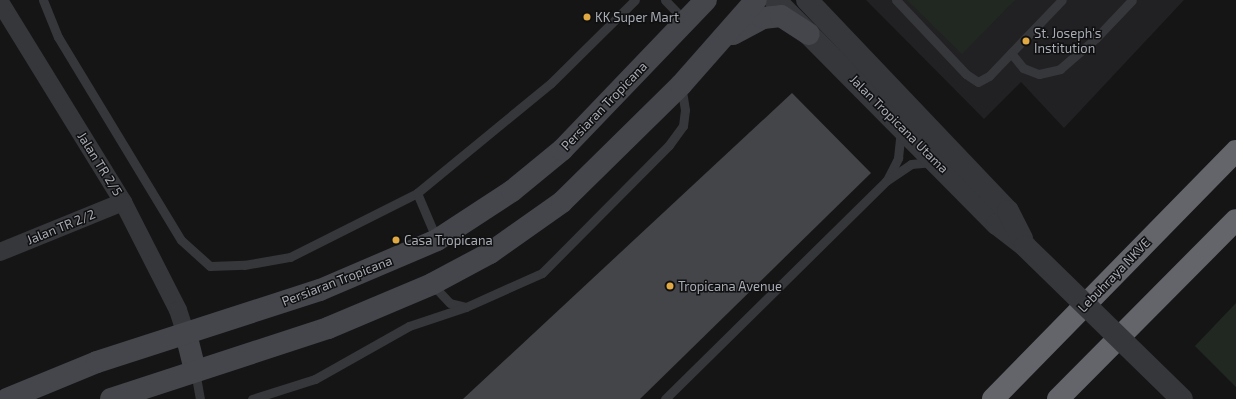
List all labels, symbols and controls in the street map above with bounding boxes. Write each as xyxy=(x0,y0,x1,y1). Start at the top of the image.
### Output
place label: KK Super Mart xyxy=(595,9,679,25)
marker: KK Super Mart xyxy=(582,12,592,22)
place label: St. Joseph's Institution xyxy=(1034,26,1102,57)
marker: St. Joseph's Institution xyxy=(1021,36,1031,46)
street label: Persiaran Tropicana xyxy=(558,58,650,154)
street label: Jalan Tropicana Utama xyxy=(846,71,952,177)
street label: Jalan TR 2/5 xyxy=(74,129,126,199)
street label: Jalan TR 2/2 xyxy=(24,206,98,248)
place label: Casa Tropicana xyxy=(404,232,493,248)
marker: Casa Tropicana xyxy=(391,235,401,245)
street label: Lebuhraya NKVE xyxy=(1075,235,1153,315)
street label: Persiaran Tropicana xyxy=(279,253,395,309)
place label: Tropicana Avenue xyxy=(678,278,782,294)
marker: Tropicana Avenue xyxy=(665,281,675,291)

